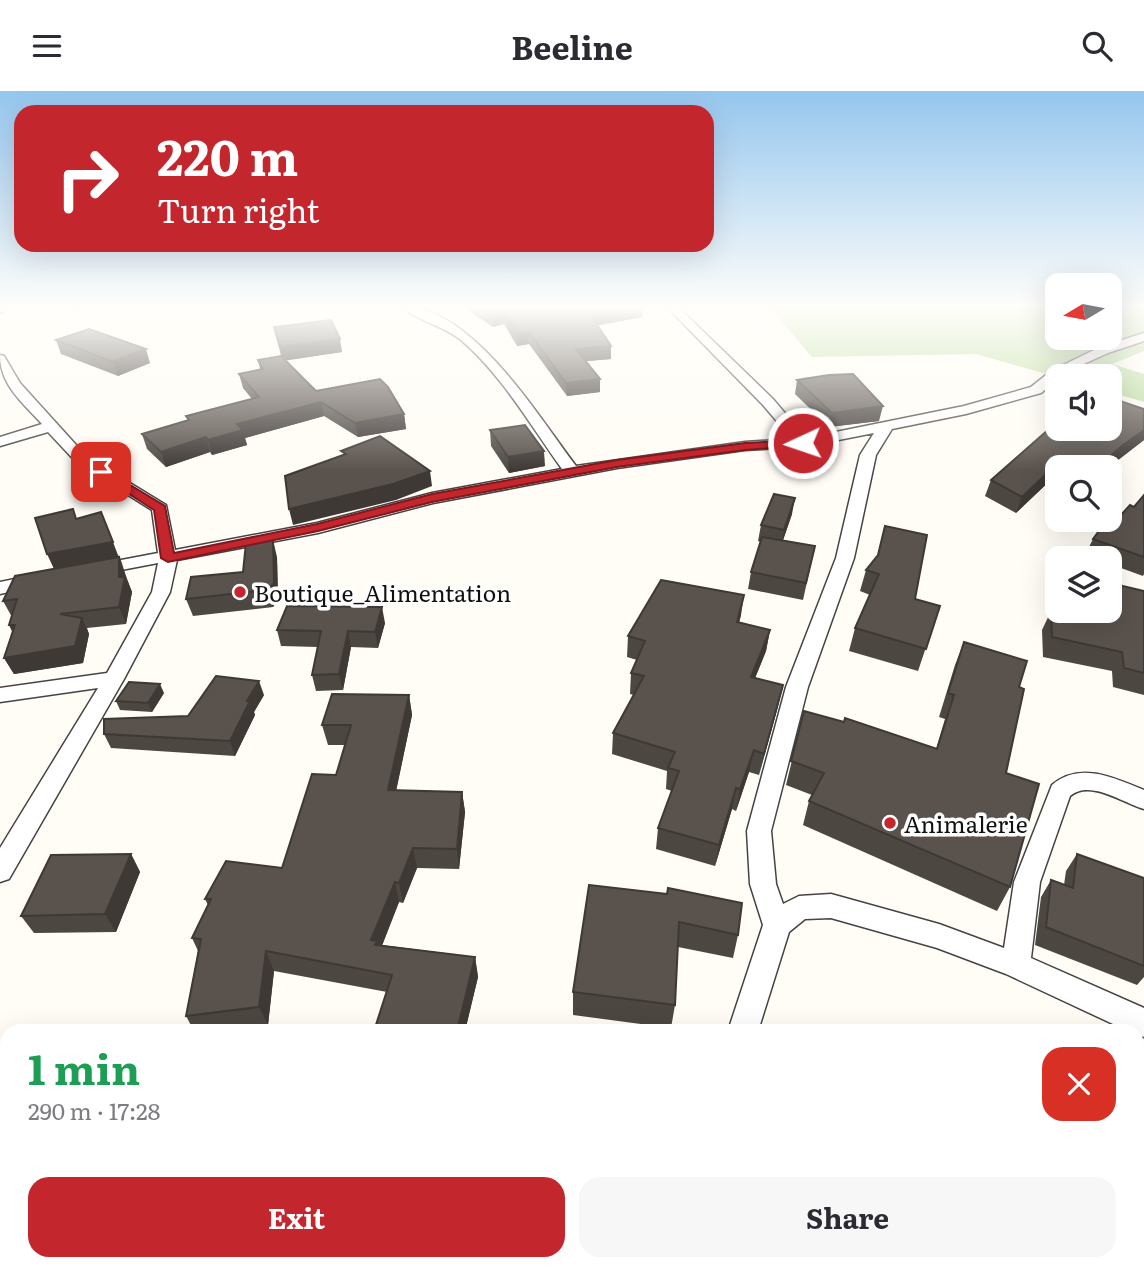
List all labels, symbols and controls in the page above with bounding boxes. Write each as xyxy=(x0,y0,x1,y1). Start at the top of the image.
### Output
text: Beeline xyxy=(511,22,633,70)
icon: menu xyxy=(28,27,66,65)
icon: search xyxy=(1078,27,1116,65)
text: 220 m xyxy=(157,118,298,191)
icon: right xyxy=(42,133,133,224)
text: Turn right xyxy=(157,185,319,233)
north arrow xyxy=(1045,273,1122,350)
map controls xyxy=(1045,273,1122,623)
button: sound xyxy=(1045,364,1122,441)
position arrow xyxy=(766,406,840,480)
pin xyxy=(71,442,131,502)
icon: arrive xyxy=(82,453,120,491)
button: search xyxy=(1045,455,1122,532)
button: layers xyxy=(1045,546,1122,623)
place label: Boutique_Alimentation xyxy=(254,575,511,609)
marker: Boutique_Alimentation xyxy=(232,584,248,600)
place label: Animalerie xyxy=(904,806,1028,840)
marker: Animalerie xyxy=(882,815,898,831)
text: 1 min xyxy=(28,1036,140,1098)
button: close xyxy=(1042,1047,1116,1121)
text: 290 m · 17:28 xyxy=(28,1093,160,1127)
button: Exit xyxy=(28,1177,565,1257)
button: Share xyxy=(579,1177,1116,1257)

